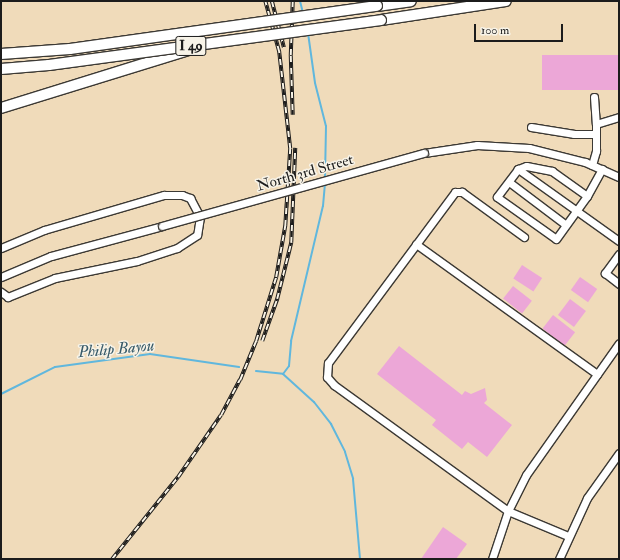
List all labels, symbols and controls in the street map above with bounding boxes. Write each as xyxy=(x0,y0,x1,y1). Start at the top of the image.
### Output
scale bar xyxy=(476,16,565,42)
text: 100 m xyxy=(481,23,509,38)
road number: I 49 xyxy=(175,34,207,58)
street label: North 3rd Street xyxy=(255,151,355,195)
water label: Philip Bayou xyxy=(77,336,155,362)

